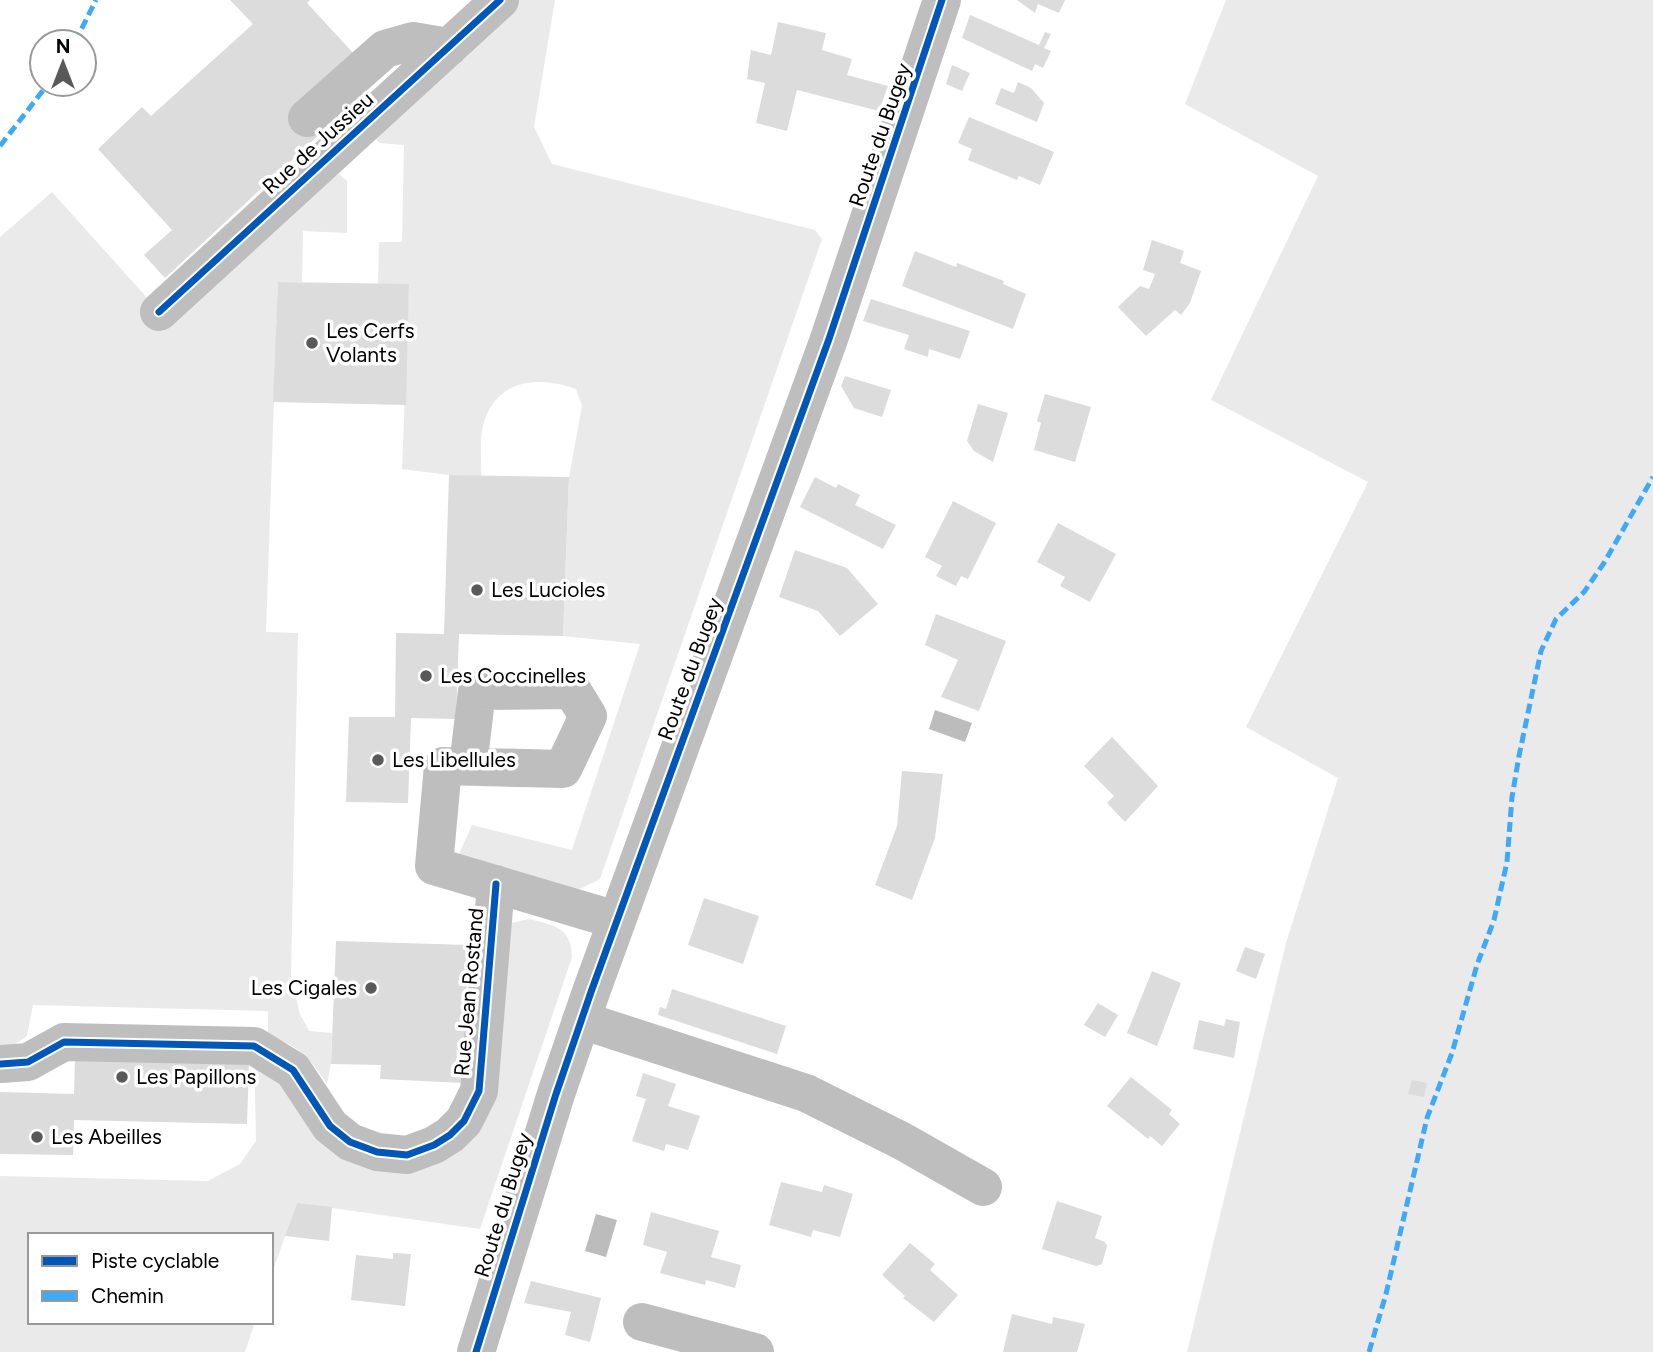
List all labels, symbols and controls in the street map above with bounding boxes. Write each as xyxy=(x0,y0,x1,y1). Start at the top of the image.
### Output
north arrow xyxy=(28,28,98,98)
text: N xyxy=(56,35,70,58)
street label: Route du Bugey xyxy=(843,60,916,210)
street label: Rue de Jussieu xyxy=(257,86,378,199)
place label: Les Cerfs Volants xyxy=(326,318,415,367)
marker: Les Cerfs Volants xyxy=(304,335,320,351)
place label: Les Lucioles xyxy=(491,577,605,602)
marker: Les Lucioles xyxy=(469,582,485,598)
street label: Route du Bugey xyxy=(652,594,727,744)
place label: Les Coccinelles xyxy=(440,663,586,688)
marker: Les Coccinelles xyxy=(418,668,434,684)
place label: Les Libellules xyxy=(392,747,516,772)
marker: Les Libellules xyxy=(370,752,386,768)
street label: Rue Jean Rostand xyxy=(449,907,488,1077)
place label: Les Cigales xyxy=(251,975,357,1000)
marker: Les Cigales xyxy=(363,980,379,996)
place label: Les Papillons xyxy=(136,1064,256,1089)
marker: Les Papillons xyxy=(114,1069,130,1085)
place label: Les Abeilles xyxy=(51,1124,162,1149)
marker: Les Abeilles xyxy=(29,1129,45,1145)
street label: Route du Bugey xyxy=(469,1130,536,1280)
legend xyxy=(28,1233,273,1324)
text: Piste cyclable xyxy=(91,1248,219,1273)
text: Chemin xyxy=(91,1283,164,1308)

